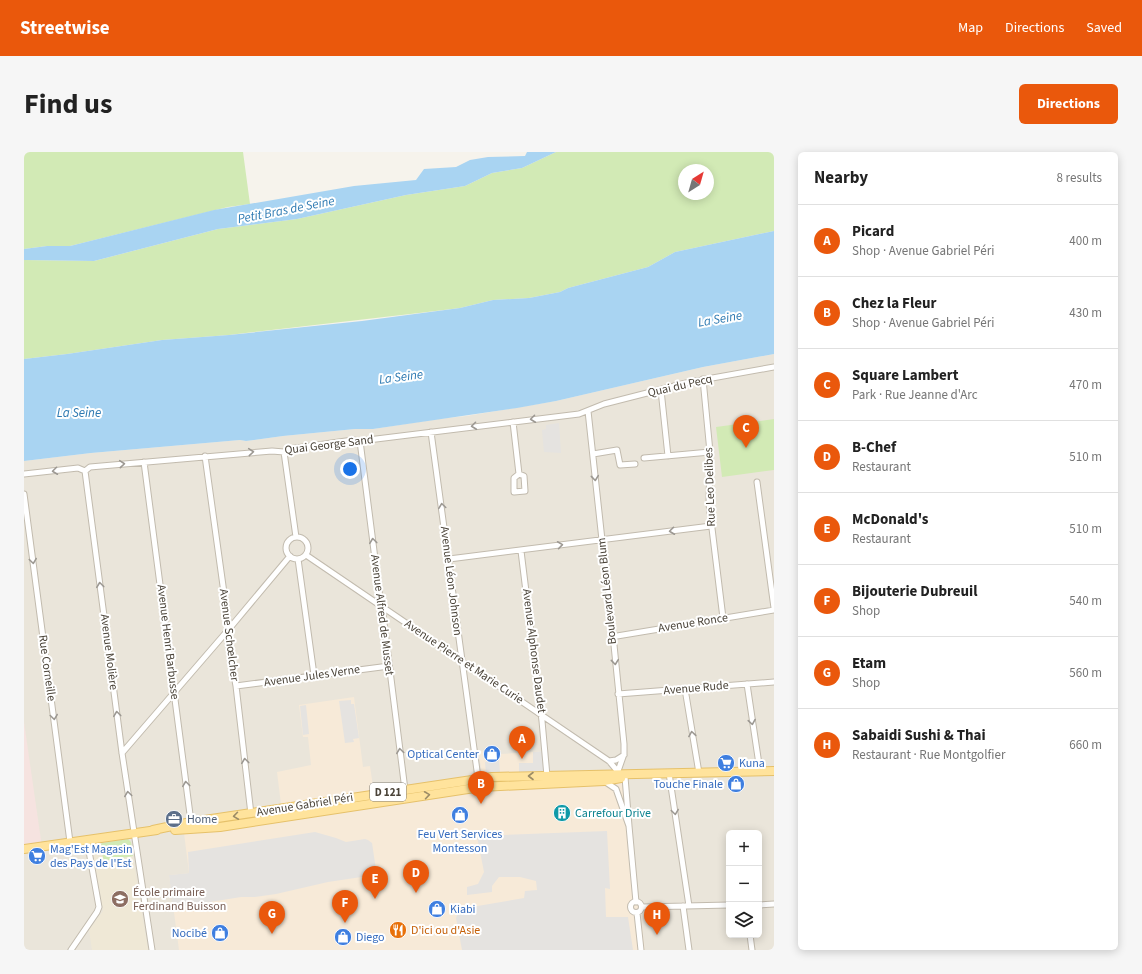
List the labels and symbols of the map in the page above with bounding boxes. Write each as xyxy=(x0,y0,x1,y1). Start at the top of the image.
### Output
north arrow xyxy=(678,164,714,200)
water label: Petit Bras de Seine xyxy=(236,192,336,228)
water label: La Seine xyxy=(697,306,743,332)
water label: La Seine xyxy=(378,365,424,389)
street label: Quai du Pecq xyxy=(646,370,714,402)
water label: La Seine xyxy=(57,404,101,422)
one-way arrow xyxy=(530,414,536,423)
pin: C xyxy=(733,415,759,448)
one-way arrow xyxy=(471,422,477,431)
street label: Quai George Sand xyxy=(283,431,375,459)
street label: Rue Leo Delibes xyxy=(700,447,720,527)
one-way arrow xyxy=(248,448,255,457)
your location xyxy=(340,459,360,479)
one-way arrow xyxy=(119,460,125,469)
one-way arrow xyxy=(52,466,58,475)
one-way arrow xyxy=(591,475,600,481)
one-way arrow xyxy=(437,503,446,509)
street label: Avenue Léon Johnson xyxy=(436,525,466,637)
one-way arrow xyxy=(669,526,675,535)
street label: Boulevard Léon Blum xyxy=(593,537,621,645)
one-way arrow xyxy=(368,538,377,544)
one-way arrow xyxy=(557,541,563,550)
street label: Avenue Alfred de Musset xyxy=(366,554,398,676)
one-way arrow xyxy=(28,558,37,564)
one-way arrow xyxy=(96,582,105,588)
street label: Avenue Henri Barbusse xyxy=(153,584,183,700)
street label: Avenue Schœlcher xyxy=(215,588,243,683)
street label: Avenue Alphonse Daudet xyxy=(518,588,550,714)
street label: Avenue Ronce xyxy=(657,609,729,637)
street label: Avenue Molière xyxy=(96,613,122,691)
street label: Avenue Pierre et Marie Curie xyxy=(401,616,527,708)
street label: Rue Corneille xyxy=(34,634,60,702)
one-way arrow xyxy=(610,659,619,666)
street label: Avenue Jules Verne xyxy=(263,661,361,691)
street label: Avenue Rude xyxy=(663,677,729,699)
one-way arrow xyxy=(113,711,122,717)
one-way arrow xyxy=(49,714,58,720)
one-way arrow xyxy=(748,719,756,725)
pin: A xyxy=(509,726,535,759)
one-way arrow xyxy=(688,731,697,737)
shop icon: Optical Center xyxy=(482,744,502,764)
place label: Optical Center xyxy=(407,746,480,763)
one-way arrow xyxy=(396,748,405,754)
supermarket icon: Kuna xyxy=(716,753,736,773)
place label: Kuna xyxy=(739,755,765,772)
one-way arrow xyxy=(240,758,249,764)
pin: B xyxy=(468,771,494,804)
one-way arrow xyxy=(528,772,534,780)
shop icon: Touche Finale xyxy=(726,774,746,794)
place label: Touche Finale xyxy=(653,776,723,793)
one-way arrow xyxy=(182,781,191,787)
road number: D 121 xyxy=(370,783,406,801)
street label: Avenue Gabriel Péri xyxy=(255,789,355,821)
one-way arrow xyxy=(124,791,133,797)
one-way arrow xyxy=(424,791,430,800)
building icon: Carrefour Drive xyxy=(552,803,572,823)
shop icon: Feu Vert Services Montesson xyxy=(450,805,470,825)
place label: Carrefour Drive xyxy=(575,805,651,822)
office icon: Home xyxy=(164,809,184,829)
one-way arrow xyxy=(670,809,679,815)
place label: Home xyxy=(187,811,217,828)
one-way arrow xyxy=(233,811,239,820)
place label: Feu Vert Services Montesson xyxy=(418,826,502,857)
place label: Mag'Est Magasin des Pays de l'Est xyxy=(50,841,133,872)
supermarket icon: Mag'Est Magasin des Pays de l'Est xyxy=(27,846,47,866)
pin: D xyxy=(403,860,429,893)
pin: E xyxy=(362,866,388,899)
place label: École primaire Ferdinand Buisson xyxy=(133,884,226,915)
school or university icon: École primaire Ferdinand Buisson xyxy=(110,889,130,909)
pin: F xyxy=(332,890,358,923)
shop icon: Kiabi xyxy=(427,899,447,919)
pin: G xyxy=(259,901,285,934)
place label: Kiabi xyxy=(450,901,476,918)
pin: H xyxy=(644,902,670,935)
restaurant icon: D'ici ou d'Asie xyxy=(388,920,408,940)
place label: D'ici ou d'Asie xyxy=(411,922,480,939)
shop icon: Nocibé xyxy=(210,923,230,943)
place label: Nocibé xyxy=(172,925,207,942)
shop icon: Diego xyxy=(333,927,353,947)
place label: Diego xyxy=(356,929,385,946)

